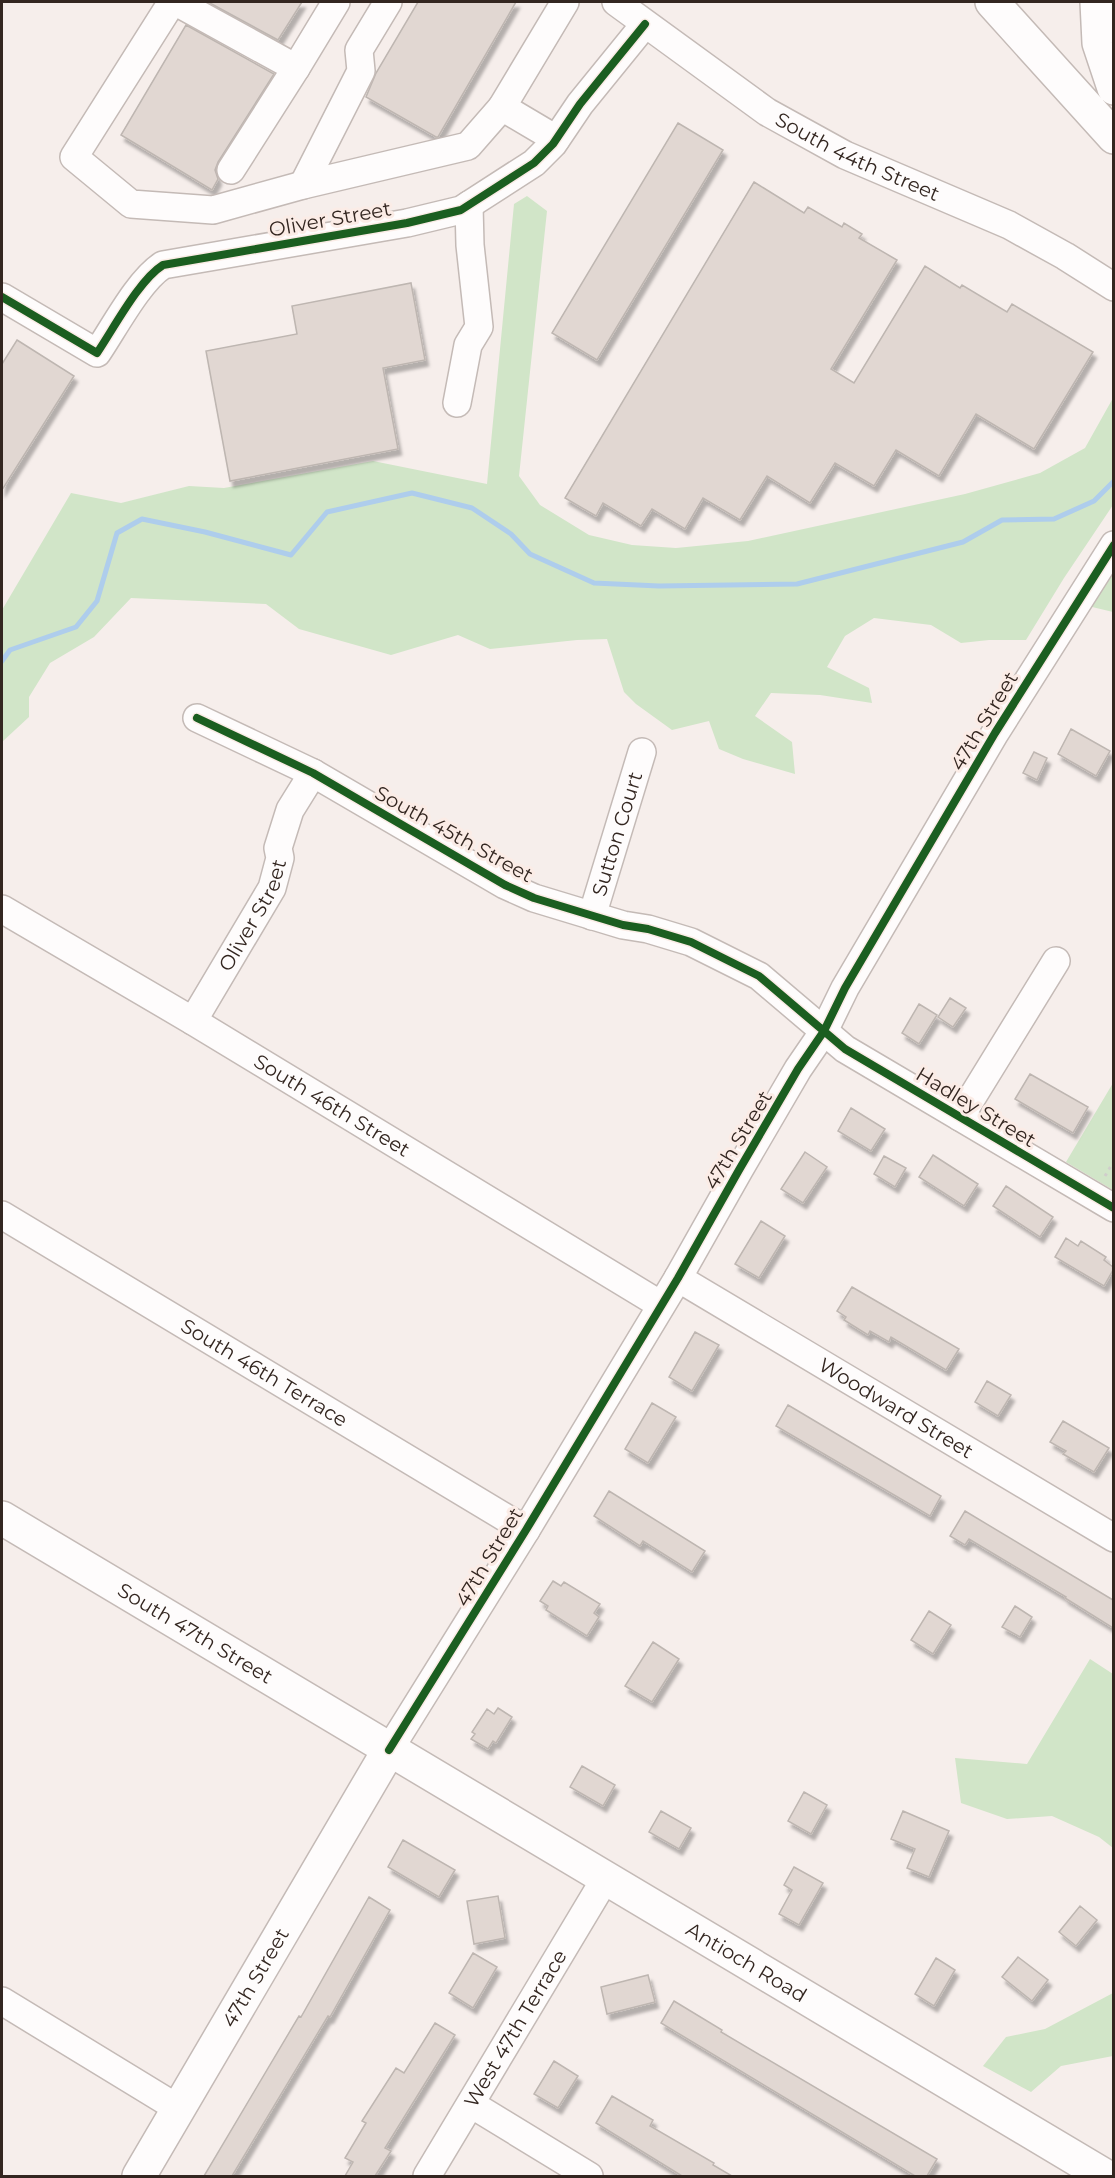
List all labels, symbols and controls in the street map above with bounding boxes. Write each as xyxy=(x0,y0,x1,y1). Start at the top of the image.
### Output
street label: South 44th Street xyxy=(771,107,943,206)
street label: Oliver Street xyxy=(267,196,393,242)
street label: 47th Street xyxy=(945,667,1023,775)
street label: Sutton Court xyxy=(587,769,647,899)
street label: South 45th Street xyxy=(371,781,537,887)
street label: Oliver Street xyxy=(213,857,291,976)
street label: South 46th Street xyxy=(250,1049,414,1162)
street label: Hadley Street xyxy=(912,1062,1040,1152)
street label: 47th Street xyxy=(699,1086,777,1194)
street label: South 46th Terrace xyxy=(177,1313,352,1432)
street label: Woodward Street xyxy=(814,1353,978,1463)
street label: 47th Street xyxy=(450,1503,528,1611)
street label: South 47th Street xyxy=(113,1578,277,1689)
street label: Antioch Road xyxy=(682,1917,811,2007)
street label: 47th Street xyxy=(217,1924,294,2032)
street label: West 47th Terrace xyxy=(459,1945,572,2112)

